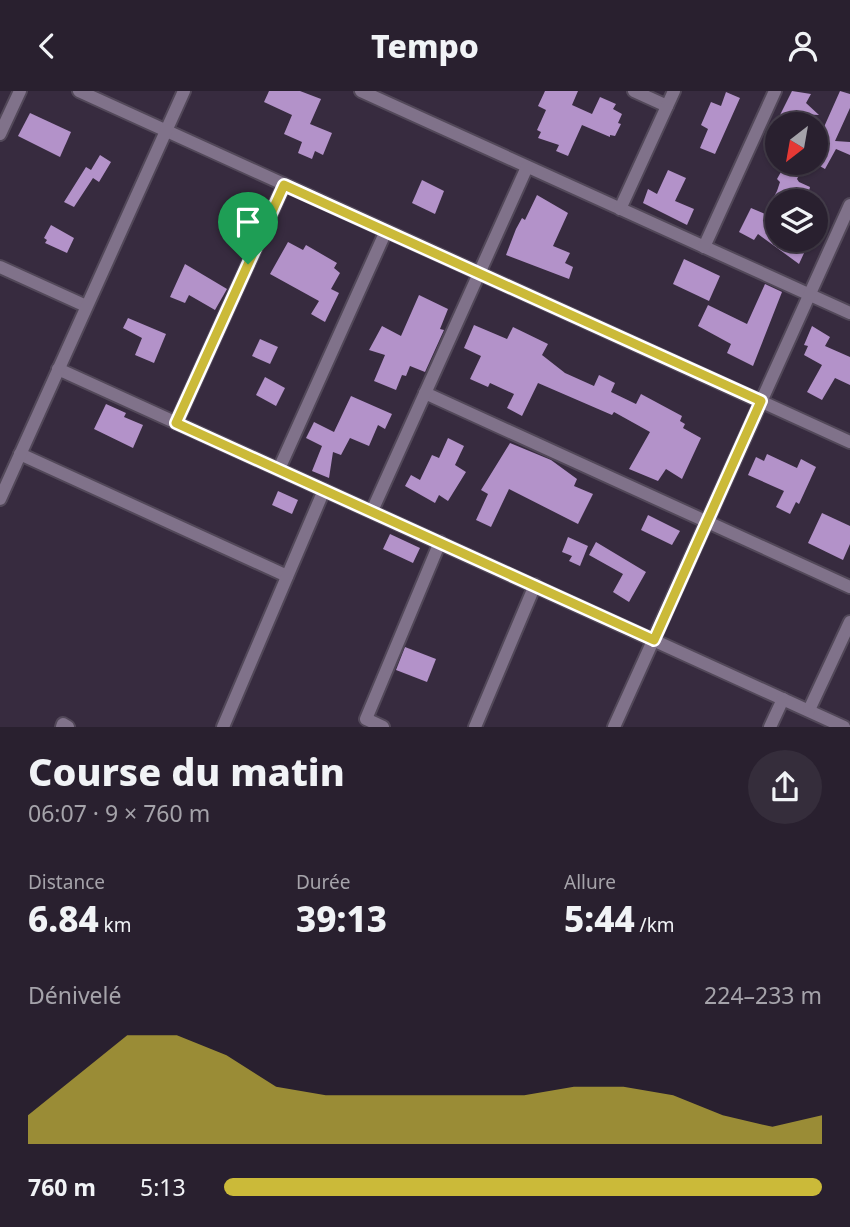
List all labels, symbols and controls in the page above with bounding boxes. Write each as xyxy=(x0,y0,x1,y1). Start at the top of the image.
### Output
text: Tempo xyxy=(371,24,479,67)
icon: back xyxy=(28,27,66,65)
icon: person xyxy=(784,27,822,65)
north arrow xyxy=(765,112,828,175)
map controls xyxy=(765,112,828,252)
button: layers xyxy=(765,189,828,252)
pin xyxy=(218,192,278,264)
icon: arrive xyxy=(229,203,267,241)
text: Course du matin xyxy=(28,745,345,797)
button: share xyxy=(748,750,822,824)
text: 06:07 · 9 × 760 m xyxy=(28,797,210,829)
text: Distance xyxy=(28,869,105,895)
text: Durée xyxy=(296,869,351,895)
text: Allure xyxy=(564,869,616,895)
text: 6.84 xyxy=(28,895,99,942)
text: 39:13 xyxy=(296,895,387,942)
text: 5:44 xyxy=(564,895,635,942)
text: km xyxy=(99,912,132,938)
text: /km xyxy=(635,912,675,938)
text: Dénivelé xyxy=(28,979,121,1011)
text: 224–233 m xyxy=(704,979,822,1011)
text: 760 m xyxy=(28,1171,96,1203)
text: 5:13 xyxy=(140,1171,186,1203)

